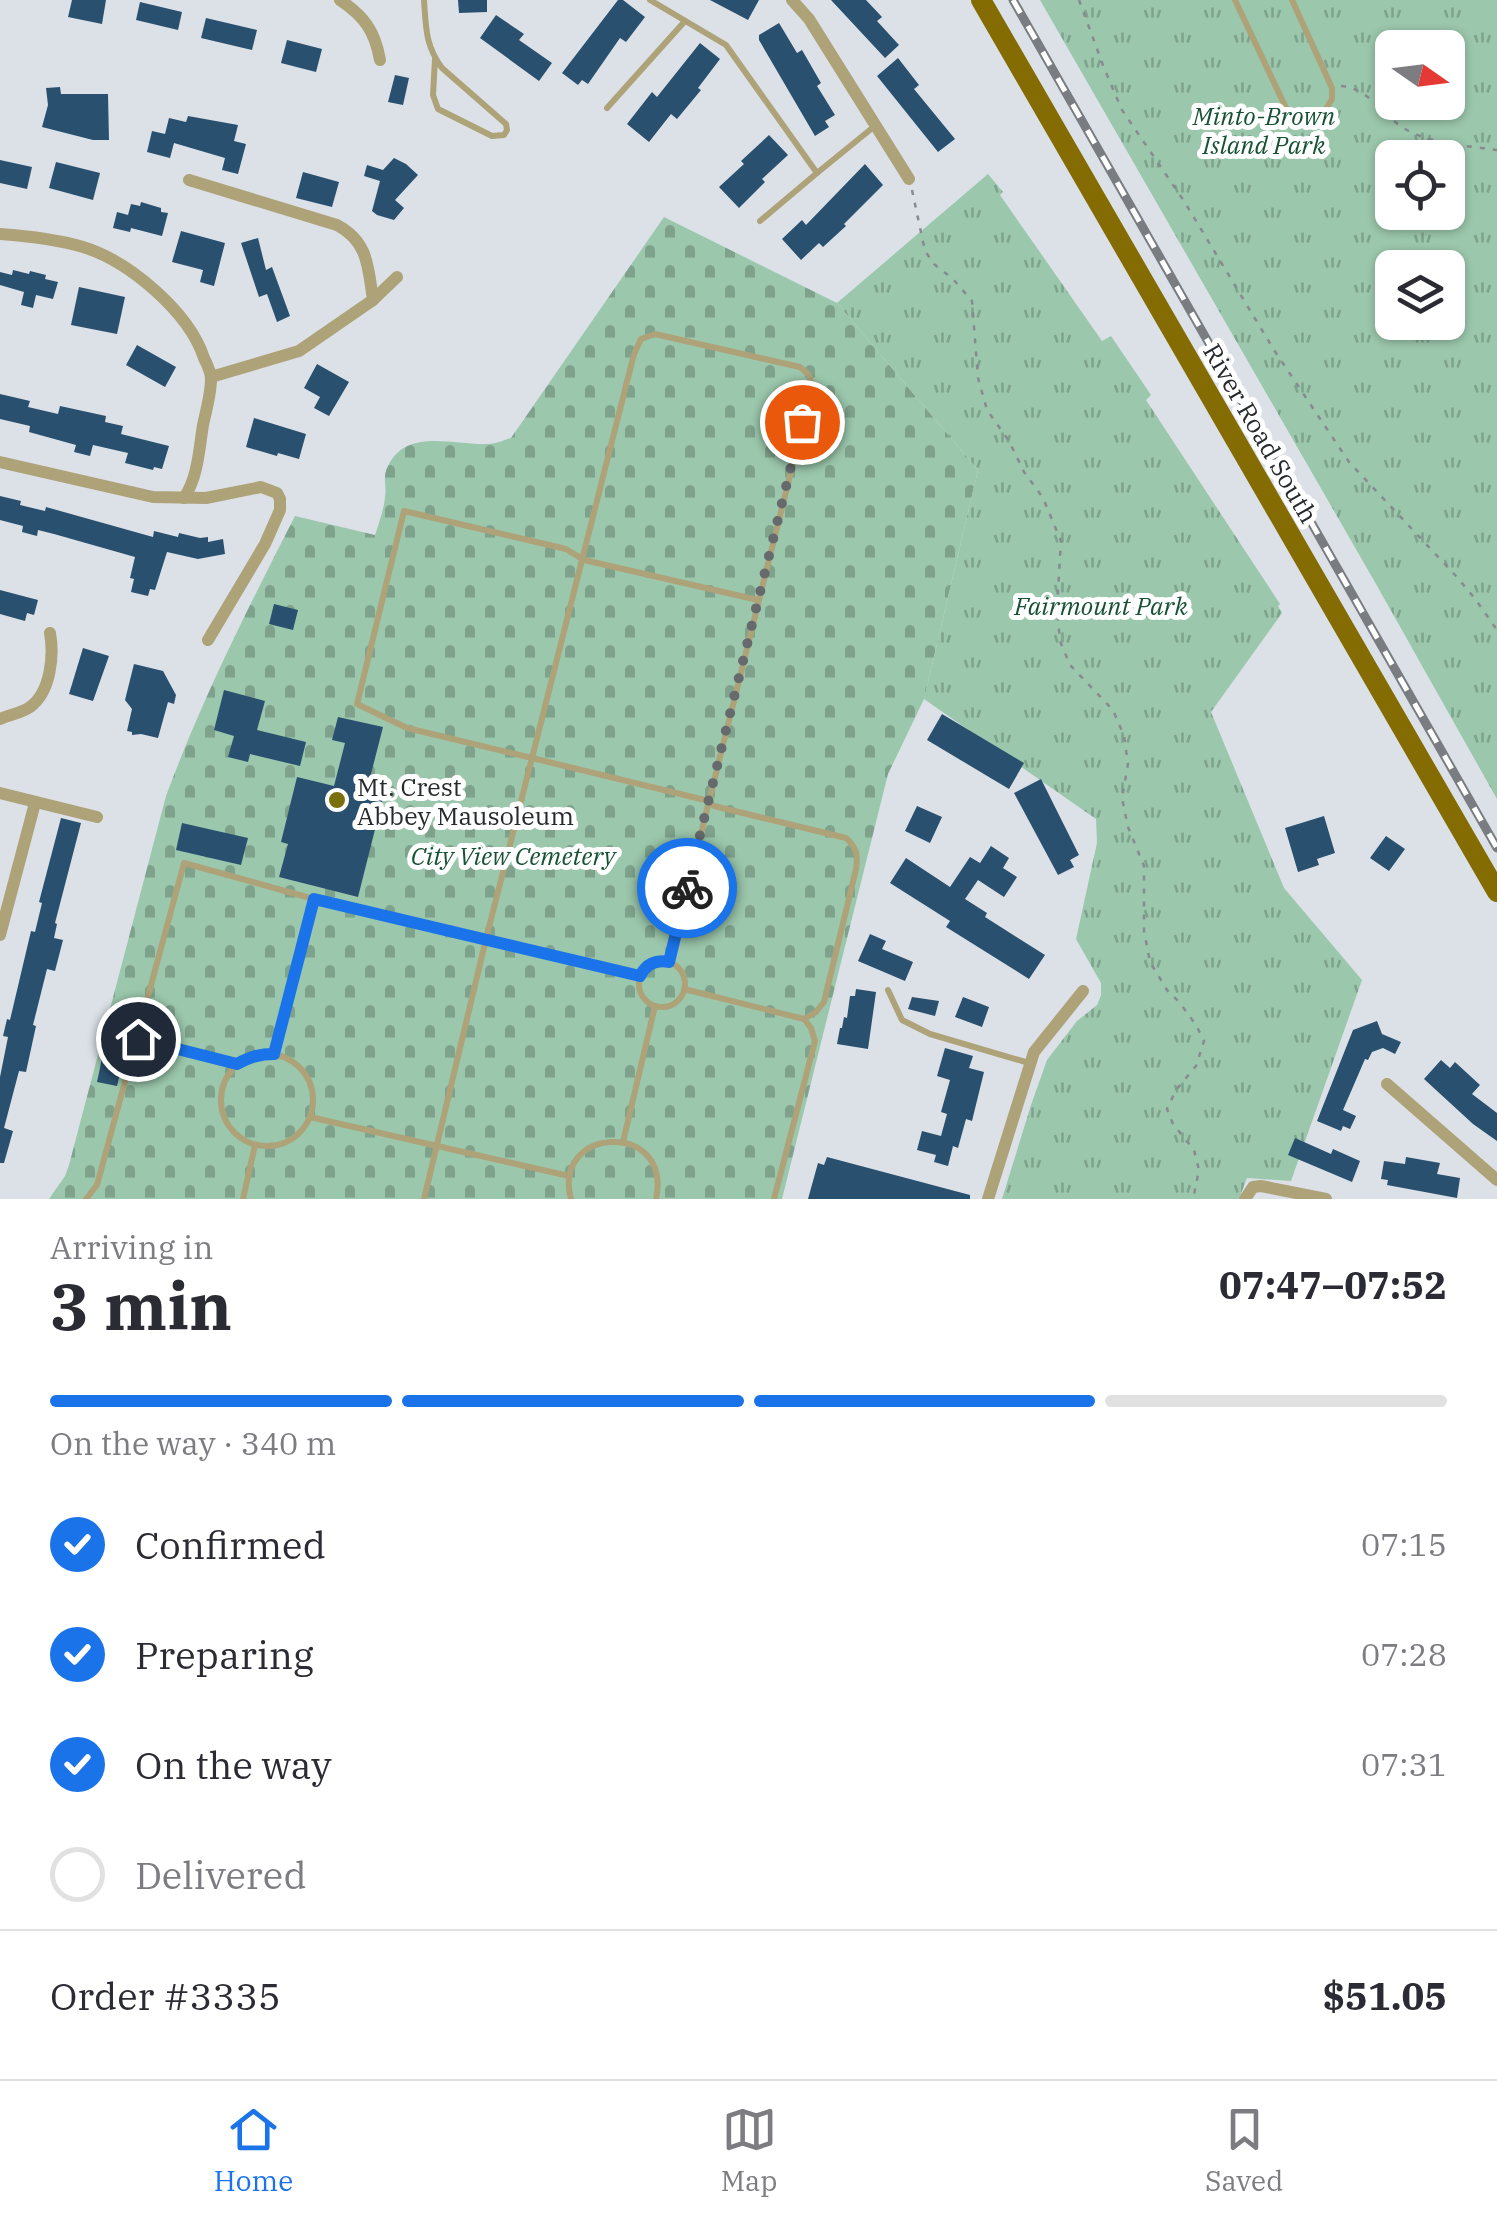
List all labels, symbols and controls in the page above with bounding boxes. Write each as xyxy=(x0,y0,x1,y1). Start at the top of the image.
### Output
north arrow xyxy=(1375,30,1465,120)
map controls xyxy=(1375,30,1465,340)
park label: Minto-Brown Island Park xyxy=(1192,99,1335,161)
button: locate xyxy=(1375,140,1465,230)
button: layers xyxy=(1375,250,1465,340)
street label: River Road South xyxy=(1196,337,1326,529)
pin xyxy=(760,380,845,465)
icon: bag xyxy=(775,395,830,450)
park label: Fairmount Park xyxy=(1013,589,1189,622)
place label: Mt. Crest Abbey Mausoleum xyxy=(357,770,574,832)
marker: Mt. Crest Abbey Mausoleum xyxy=(326,789,348,811)
courier xyxy=(637,838,737,938)
park label: City View Cemetery xyxy=(411,839,618,872)
icon: bike xyxy=(660,861,715,916)
pin xyxy=(96,997,181,1082)
icon: home xyxy=(111,1012,166,1067)
text: Arriving in xyxy=(50,1226,213,1268)
text: 07:47–07:52 xyxy=(1219,1260,1447,1309)
text: 3 min xyxy=(50,1263,232,1348)
text: On the way · 340 m xyxy=(50,1422,336,1464)
icon: check xyxy=(50,1517,105,1572)
text: Confirmed xyxy=(135,1520,326,1569)
text: 07:15 xyxy=(1361,1523,1447,1565)
icon: check xyxy=(50,1627,105,1682)
text: Preparing xyxy=(135,1630,314,1679)
text: 07:28 xyxy=(1361,1633,1447,1675)
icon: check xyxy=(50,1737,105,1792)
text: On the way xyxy=(135,1740,332,1789)
text: 07:31 xyxy=(1361,1743,1447,1785)
text: Delivered xyxy=(135,1850,307,1899)
text: Order #3335 xyxy=(50,1971,281,2020)
text: $51.05 xyxy=(1322,1971,1447,2020)
tab: Home xyxy=(214,2102,293,2199)
tab: Map xyxy=(721,2102,778,2199)
tab: Saved xyxy=(1205,2102,1283,2199)

